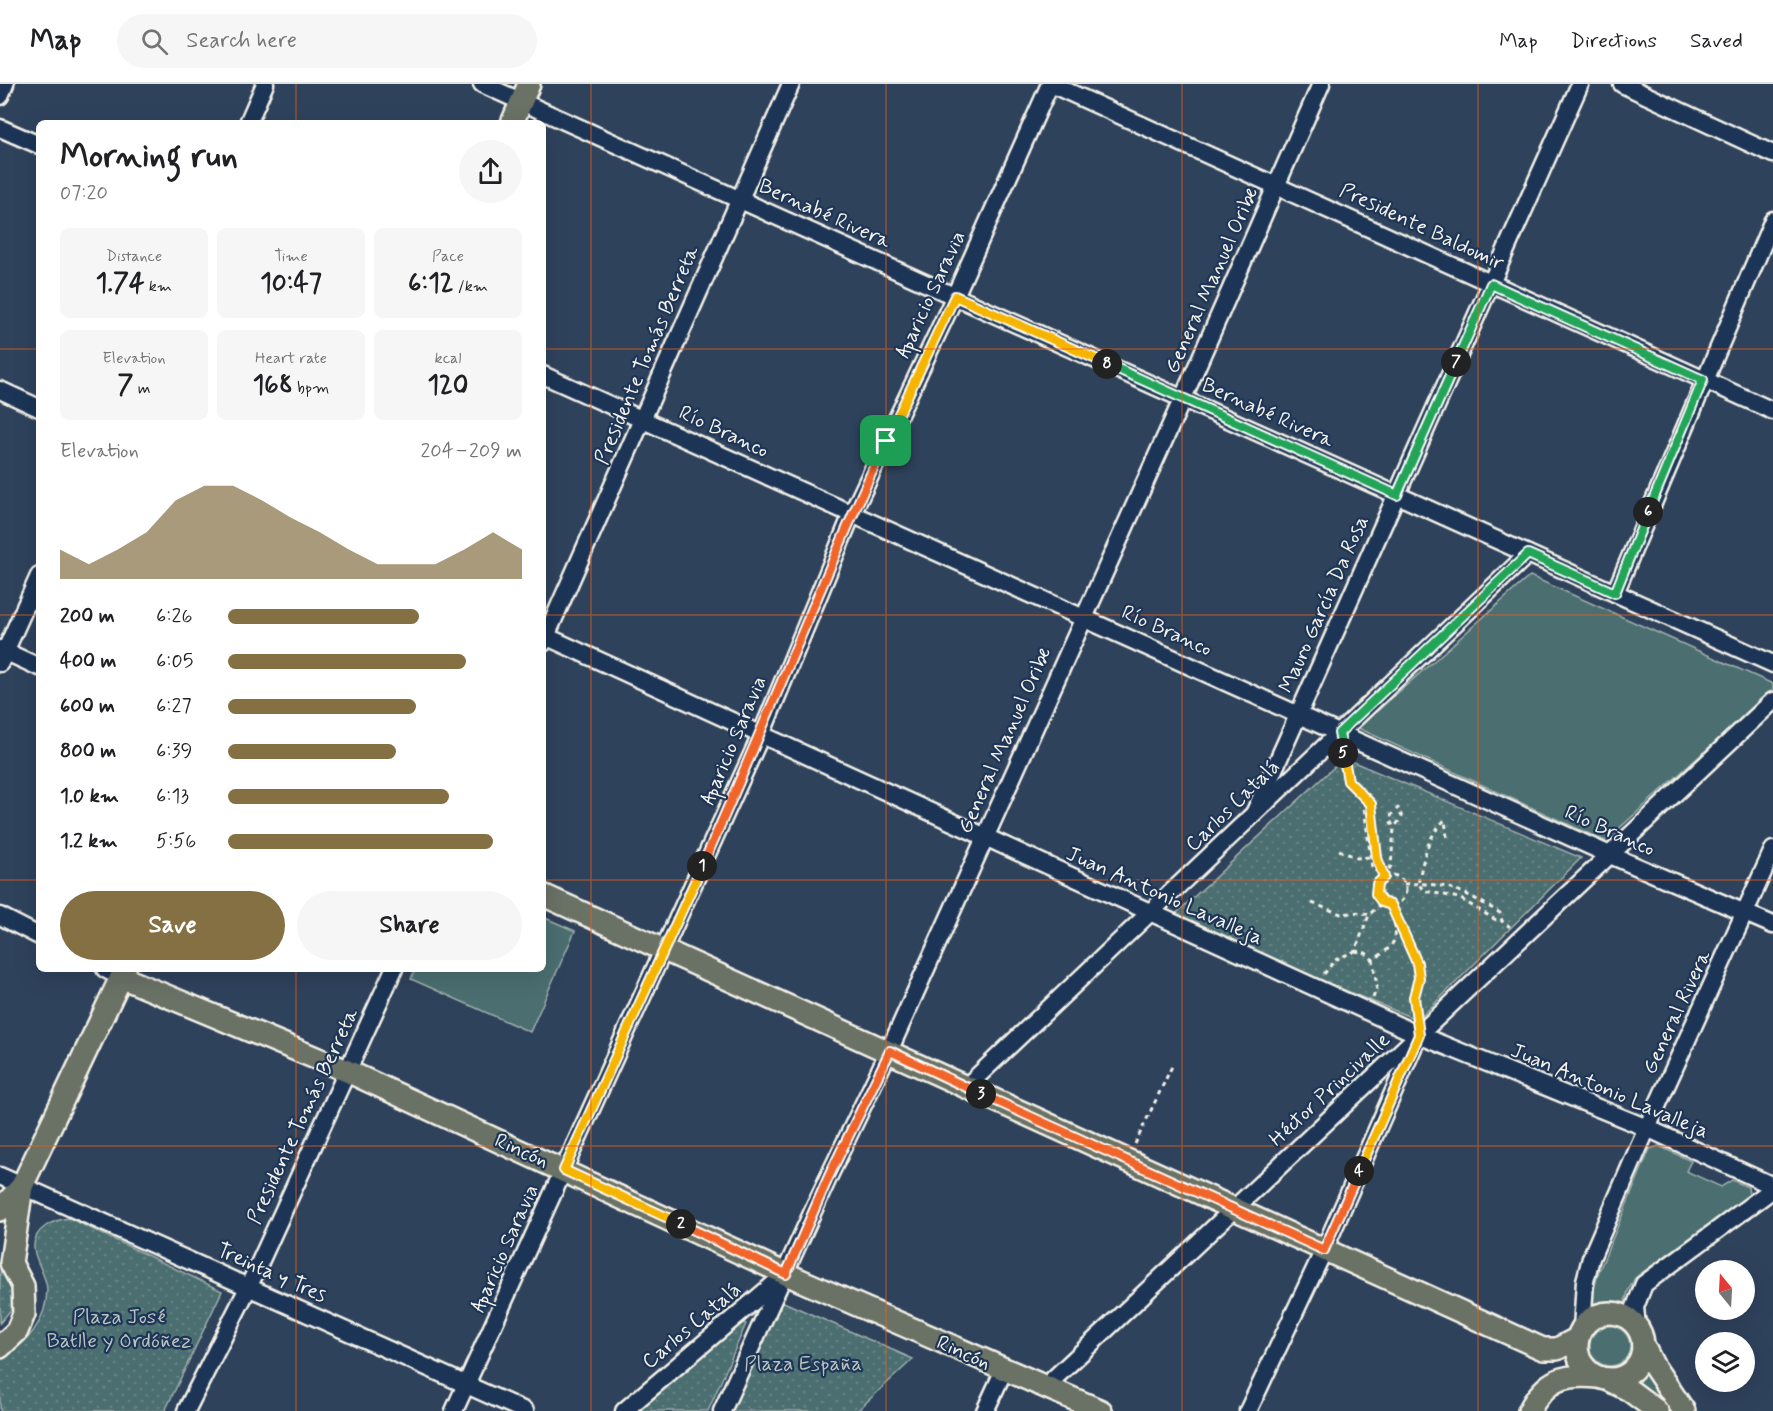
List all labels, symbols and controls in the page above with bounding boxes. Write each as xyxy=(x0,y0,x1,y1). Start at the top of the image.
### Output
search box xyxy=(117,14,537,68)
text: Map xyxy=(30,23,81,60)
icon: search xyxy=(138,25,171,58)
text: Search here xyxy=(186,27,297,55)
text: Map xyxy=(1499,27,1538,55)
text: Directions xyxy=(1571,27,1657,55)
text: Saved xyxy=(1690,27,1743,55)
text: Morning run xyxy=(60,135,238,179)
button: share xyxy=(459,140,522,203)
street label: Bernabé Rivera xyxy=(754,172,895,256)
street label: Presidente Baldomir xyxy=(1335,177,1509,277)
text: 07:20 xyxy=(60,180,108,207)
street label: General Manuel Oribe xyxy=(1158,183,1266,378)
street label: Aparicio Saravia xyxy=(889,226,974,363)
street label: Presidente Tomás Berreta xyxy=(588,241,706,469)
text: Distance xyxy=(106,246,162,267)
text: Time xyxy=(274,246,308,267)
text: Pace xyxy=(432,246,464,267)
text: 1.74 xyxy=(96,267,144,301)
text: 10:47 xyxy=(260,267,322,301)
text: 6:12 xyxy=(408,267,453,301)
text: km xyxy=(144,276,172,297)
text: /km xyxy=(453,276,488,297)
pin: 7 xyxy=(1441,347,1471,377)
text: Elevation xyxy=(103,348,166,369)
text: Heart rate xyxy=(255,348,327,369)
text: kcal xyxy=(435,348,461,369)
pin: 8 xyxy=(1092,349,1122,379)
text: 7 xyxy=(1451,351,1461,372)
text: 8 xyxy=(1102,353,1112,374)
text: 7 xyxy=(118,369,133,403)
text: 168 xyxy=(253,369,293,403)
text: 120 xyxy=(428,369,468,403)
street label: Bernabé Rivera xyxy=(1197,371,1338,455)
text: m xyxy=(133,378,150,399)
text: bpm xyxy=(293,378,329,399)
street label: Río Branco xyxy=(674,399,773,465)
pin xyxy=(860,415,911,466)
icon: arrive xyxy=(869,424,902,457)
text: Elevation xyxy=(60,438,139,465)
text: 204–209 m xyxy=(421,438,522,465)
pin: 6 xyxy=(1633,497,1663,527)
text: 6 xyxy=(1644,501,1652,522)
street label: Mauro García Da Rosa xyxy=(1272,511,1376,698)
street label: Río Branco xyxy=(1117,599,1216,663)
text: 200 m xyxy=(60,603,115,630)
text: 6:26 xyxy=(156,603,192,630)
street label: General Manuel Oribe xyxy=(951,643,1059,838)
text: 400 m xyxy=(60,648,116,675)
text: 6:05 xyxy=(156,648,193,675)
street label: Aparicio Saravia xyxy=(694,672,775,809)
text: 600 m xyxy=(60,693,115,720)
text: 6:27 xyxy=(156,693,191,720)
text: 800 m xyxy=(60,738,116,765)
text: 6:39 xyxy=(156,738,193,765)
pin: 5 xyxy=(1328,738,1358,768)
text: 5 xyxy=(1338,742,1348,763)
street label: Carlos Catalá xyxy=(1179,753,1286,858)
text: 1.0 km xyxy=(60,783,119,810)
text: 6:13 xyxy=(156,783,189,810)
street label: Río Branco xyxy=(1560,799,1659,863)
text: 1.2 km xyxy=(60,828,117,855)
text: 5:56 xyxy=(156,828,196,855)
street label: Juan Antonio Lavalleja xyxy=(1062,840,1267,952)
pin: 1 xyxy=(687,851,717,881)
text: 1 xyxy=(698,855,706,876)
button: Save xyxy=(60,891,285,960)
button: Share xyxy=(297,891,522,960)
street label: General Rivera xyxy=(1636,946,1718,1079)
street label: Presidente Tomás Berreta xyxy=(241,1004,365,1229)
street label: Héctor Princivalle xyxy=(1263,1026,1396,1153)
street label: Juan Antonio Lavalleja xyxy=(1506,1037,1713,1145)
pin: 3 xyxy=(966,1079,996,1109)
text: 3 xyxy=(977,1083,985,1104)
street label: Rincón xyxy=(490,1127,553,1175)
pin: 4 xyxy=(1344,1156,1374,1186)
text: 4 xyxy=(1354,1160,1364,1181)
street label: Aparicio Saravia xyxy=(464,1180,547,1317)
pin: 2 xyxy=(666,1209,696,1239)
text: 2 xyxy=(677,1213,685,1234)
street label: Treinta y Tres xyxy=(212,1236,331,1310)
north arrow xyxy=(1695,1260,1755,1320)
map controls xyxy=(1695,1260,1755,1392)
street label: Carlos Catalá xyxy=(636,1276,747,1376)
park label: Plaza José Batlle y Ordóñez xyxy=(46,1303,192,1355)
street label: Rincón xyxy=(932,1329,995,1377)
button: layers xyxy=(1695,1332,1755,1392)
park label: Plaza España xyxy=(744,1350,862,1378)

